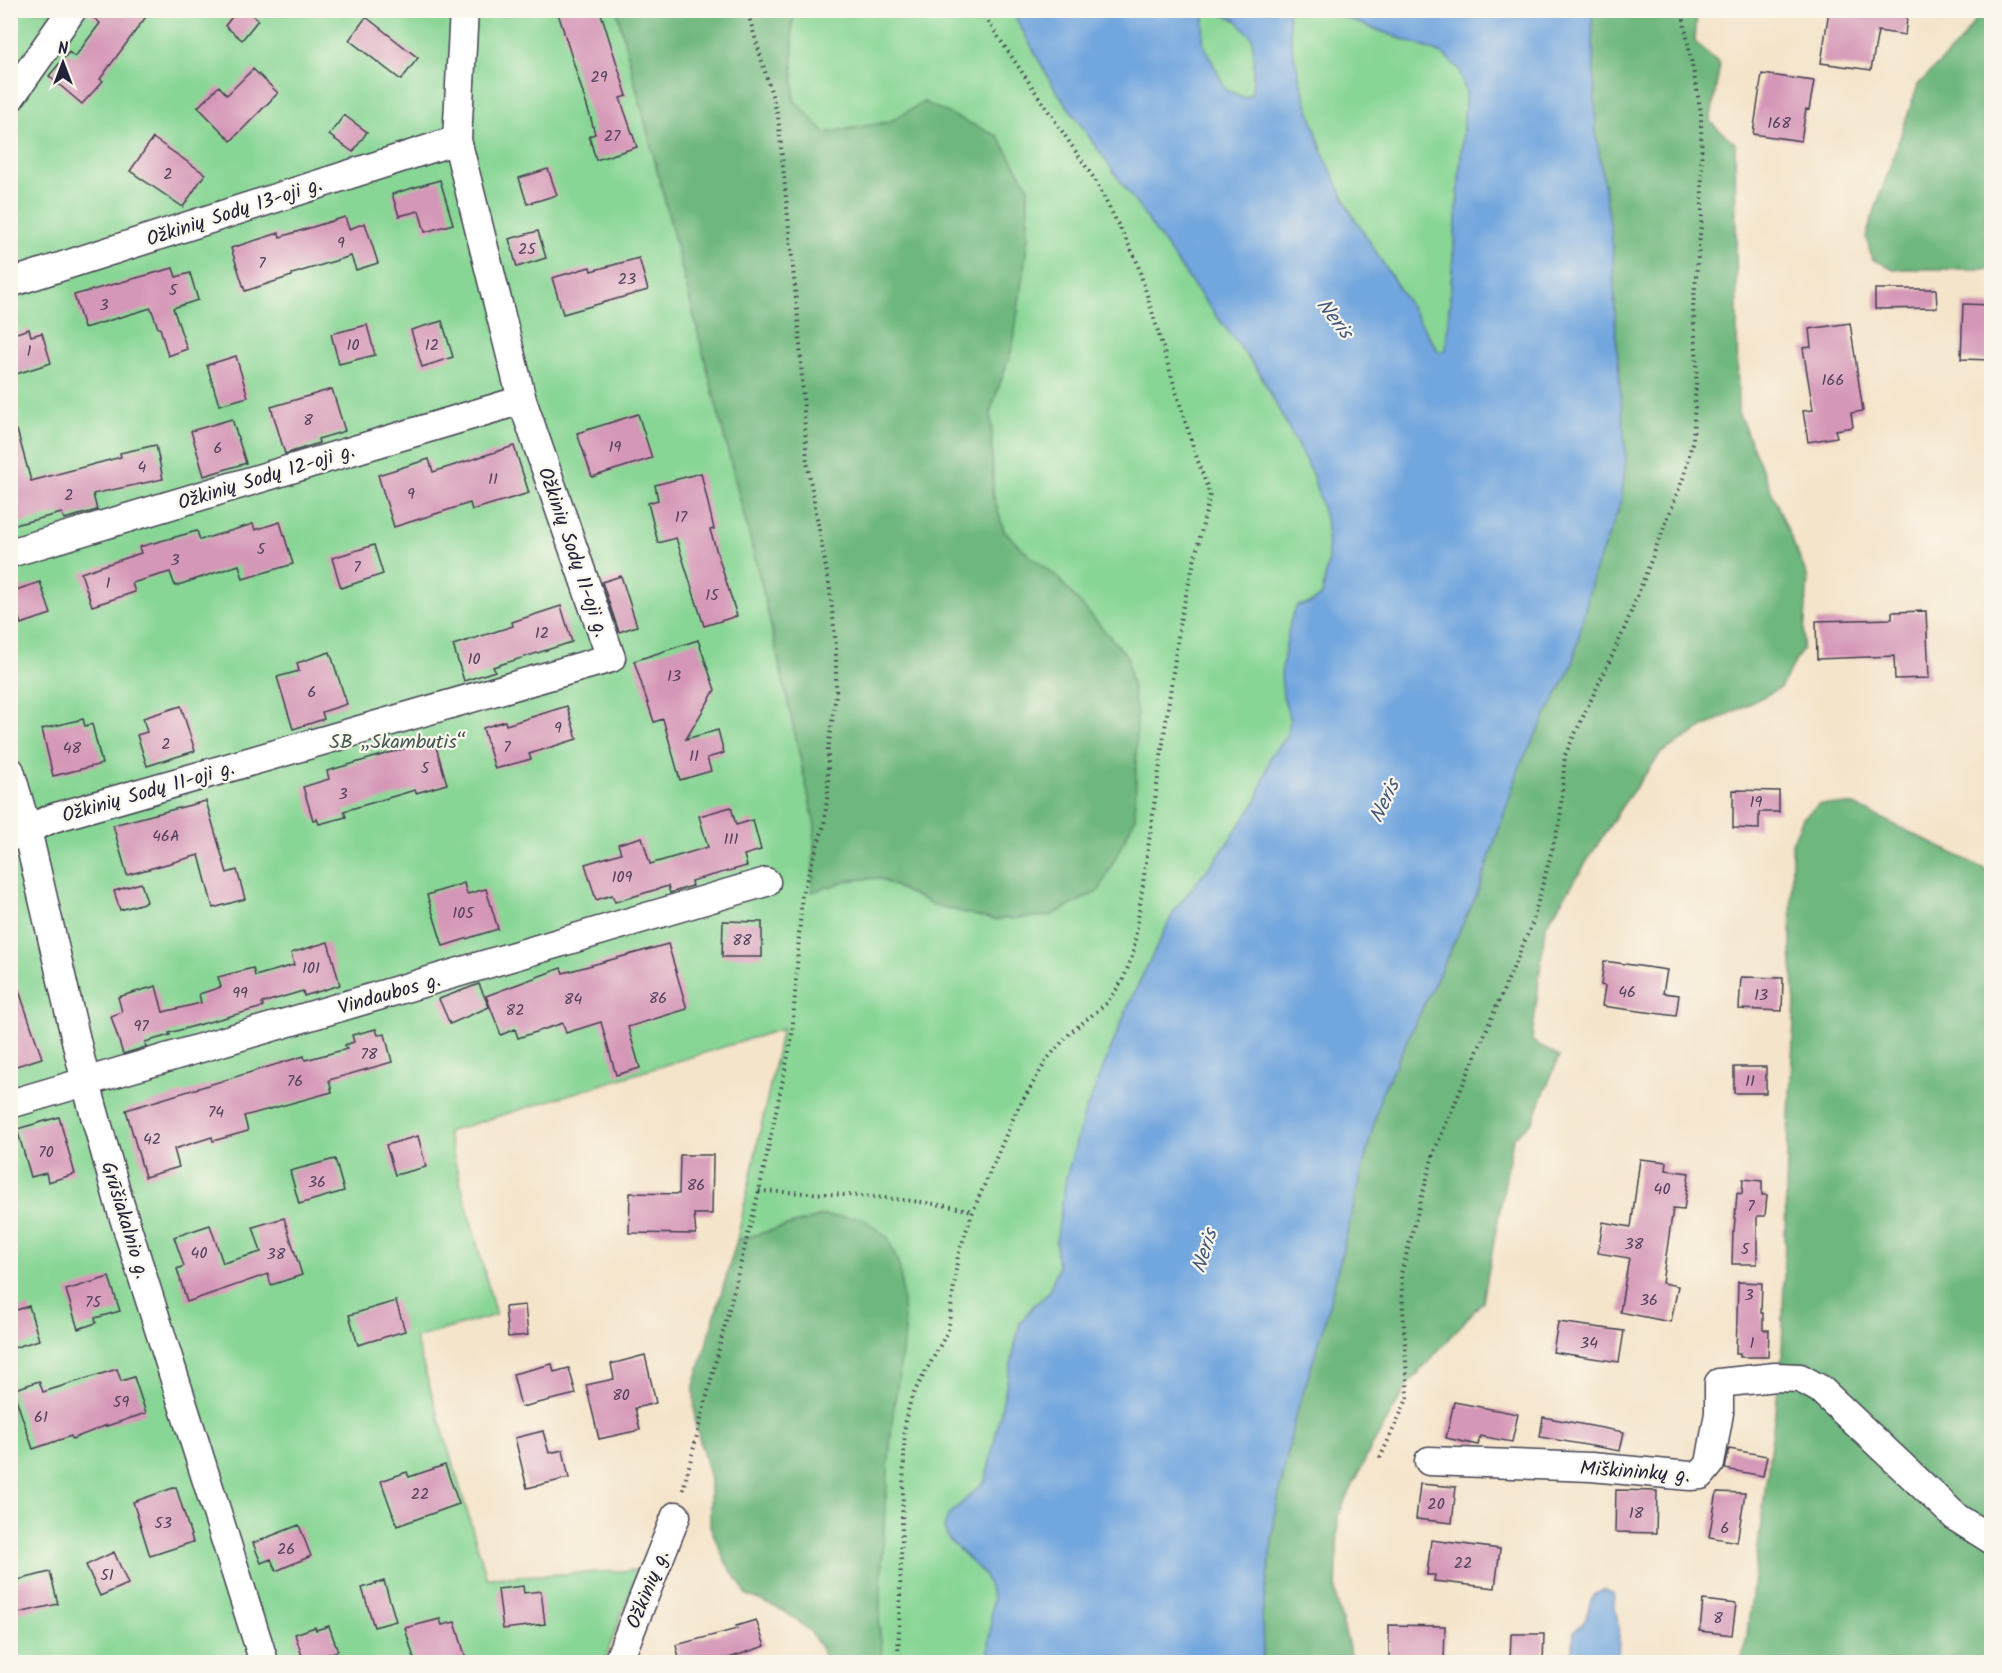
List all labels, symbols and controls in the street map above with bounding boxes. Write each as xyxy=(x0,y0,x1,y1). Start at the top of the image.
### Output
north arrow xyxy=(33,33,93,93)
text: N xyxy=(58,37,68,62)
house number: 29 xyxy=(590,65,608,90)
house number: 168 xyxy=(1767,111,1791,136)
house number: 27 xyxy=(604,124,621,149)
house number: 2 xyxy=(163,162,173,187)
street label: Ožkinių Sodų 13-oji g. xyxy=(142,169,327,256)
house number: 9 xyxy=(337,231,345,256)
house number: 25 xyxy=(518,237,537,262)
house number: 7 xyxy=(258,251,266,276)
house number: 23 xyxy=(618,267,636,292)
house number: 5 xyxy=(169,278,179,303)
water label: Neris xyxy=(1307,291,1362,348)
house number: 3 xyxy=(99,293,109,318)
house number: 10 xyxy=(346,333,360,358)
house number: 12 xyxy=(425,333,439,358)
house number: 1 xyxy=(26,339,32,364)
house number: 166 xyxy=(1822,368,1844,393)
house number: 8 xyxy=(303,408,313,433)
house number: 19 xyxy=(609,435,622,460)
street label: Ožkinių Sodų 12-oji g. xyxy=(174,436,359,520)
house number: 6 xyxy=(214,436,222,461)
house number: 4 xyxy=(138,455,147,480)
street label: Ožkinių Sodų 11-oji g. xyxy=(528,463,616,642)
house number: 11 xyxy=(488,467,498,492)
house number: 9 xyxy=(407,482,415,507)
house number: 2 xyxy=(64,483,74,508)
house number: 17 xyxy=(675,505,688,530)
house number: 5 xyxy=(257,537,267,562)
house number: 3 xyxy=(170,548,180,573)
house number: 7 xyxy=(353,555,361,580)
house number: 1 xyxy=(105,571,111,596)
house number: 15 xyxy=(705,583,720,608)
house number: 12 xyxy=(535,621,549,646)
house number: 10 xyxy=(467,647,481,672)
house number: 13 xyxy=(667,664,681,689)
house number: 6 xyxy=(308,680,316,705)
house number: 9 xyxy=(554,716,562,741)
park label: SB „Skambutis“ xyxy=(329,727,467,759)
house number: 2 xyxy=(161,732,171,757)
house number: 7 xyxy=(503,735,511,760)
house number: 48 xyxy=(63,736,82,761)
house number: 11 xyxy=(689,744,699,769)
street label: Ožkinių Sodų 11-oji g. xyxy=(58,753,239,833)
house number: 5 xyxy=(421,756,431,781)
water label: Neris xyxy=(1361,773,1411,829)
house number: 3 xyxy=(338,782,348,807)
house number: 19 xyxy=(1750,790,1763,815)
house number: 46A xyxy=(152,824,180,849)
house number: 111 xyxy=(723,827,739,852)
house number: 109 xyxy=(612,865,633,890)
house number: 105 xyxy=(452,901,475,926)
house number: 88 xyxy=(732,928,752,953)
house number: 101 xyxy=(302,956,320,981)
street label: Vindaubos g. xyxy=(334,965,445,1025)
house number: 46 xyxy=(1618,980,1636,1005)
house number: 99 xyxy=(232,981,248,1006)
house number: 13 xyxy=(1754,983,1768,1008)
house number: 86 xyxy=(649,986,667,1011)
house number: 84 xyxy=(564,987,582,1012)
house number: 82 xyxy=(506,998,524,1023)
house number: 97 xyxy=(133,1014,149,1039)
house number: 78 xyxy=(360,1042,378,1067)
house number: 76 xyxy=(287,1069,303,1094)
house number: 11 xyxy=(1745,1069,1755,1094)
house number: 74 xyxy=(208,1100,224,1125)
house number: 42 xyxy=(143,1127,161,1152)
house number: 70 xyxy=(38,1140,54,1165)
street label: Grūšiakalnio g. xyxy=(91,1158,157,1283)
house number: 36 xyxy=(308,1170,326,1195)
house number: 86 xyxy=(687,1173,705,1198)
house number: 40 xyxy=(1654,1177,1670,1202)
house number: 7 xyxy=(1747,1194,1755,1219)
water label: Neris xyxy=(1183,1223,1228,1278)
house number: 38 xyxy=(1625,1232,1644,1257)
house number: 5 xyxy=(1741,1237,1751,1262)
house number: 40 xyxy=(191,1241,207,1266)
house number: 38 xyxy=(267,1242,286,1267)
house number: 3 xyxy=(1744,1283,1754,1308)
house number: 36 xyxy=(1640,1288,1658,1313)
house number: 75 xyxy=(85,1290,102,1315)
house number: 34 xyxy=(1580,1331,1598,1356)
house number: 1 xyxy=(1749,1331,1755,1356)
house number: 80 xyxy=(612,1383,630,1408)
house number: 59 xyxy=(113,1390,129,1415)
house number: 61 xyxy=(34,1405,48,1430)
street label: Miškininkų g. xyxy=(1579,1453,1691,1493)
house number: 22 xyxy=(411,1482,429,1507)
house number: 20 xyxy=(1427,1492,1445,1517)
house number: 18 xyxy=(1629,1501,1644,1526)
house number: 53 xyxy=(154,1511,172,1536)
house number: 6 xyxy=(1721,1516,1729,1541)
house number: 26 xyxy=(277,1537,295,1562)
street label: Ožkinių g. xyxy=(619,1546,679,1634)
house number: 22 xyxy=(1454,1551,1472,1576)
house number: 51 xyxy=(100,1563,114,1588)
house number: 8 xyxy=(1713,1606,1723,1631)

